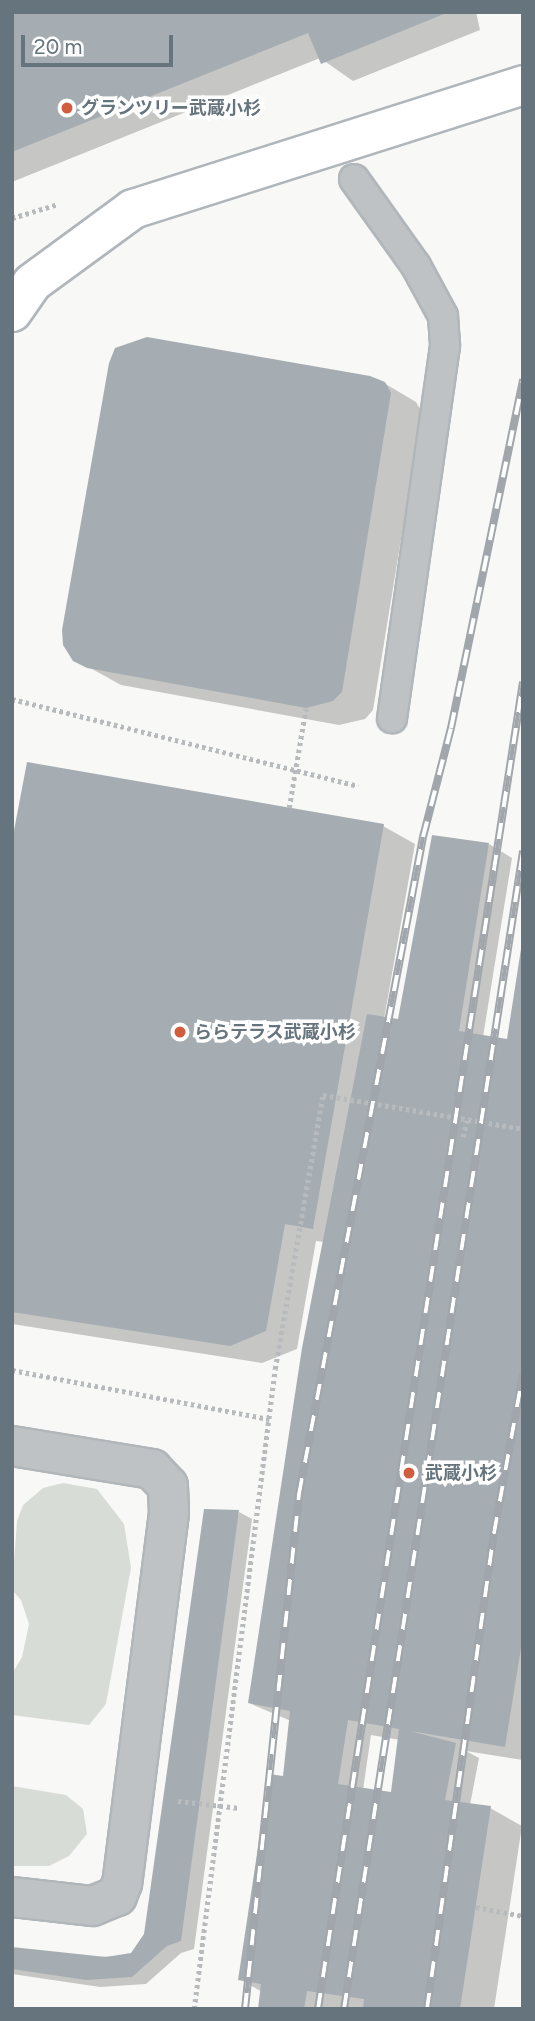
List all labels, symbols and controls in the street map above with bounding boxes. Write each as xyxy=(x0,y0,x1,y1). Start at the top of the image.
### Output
scale bar xyxy=(24,21,177,65)
text: 20 m xyxy=(34,34,82,59)
place label: グランツリー武蔵小杉 xyxy=(81,97,261,119)
marker: グランツリー武蔵小杉 xyxy=(59,100,75,116)
place label: ららテラス武蔵小杉 xyxy=(194,1021,356,1043)
marker: ららテラス武蔵小杉 xyxy=(172,1024,188,1040)
place label: 武蔵小杉 xyxy=(425,1462,497,1484)
marker: 武蔵小杉 xyxy=(399,1463,419,1483)

